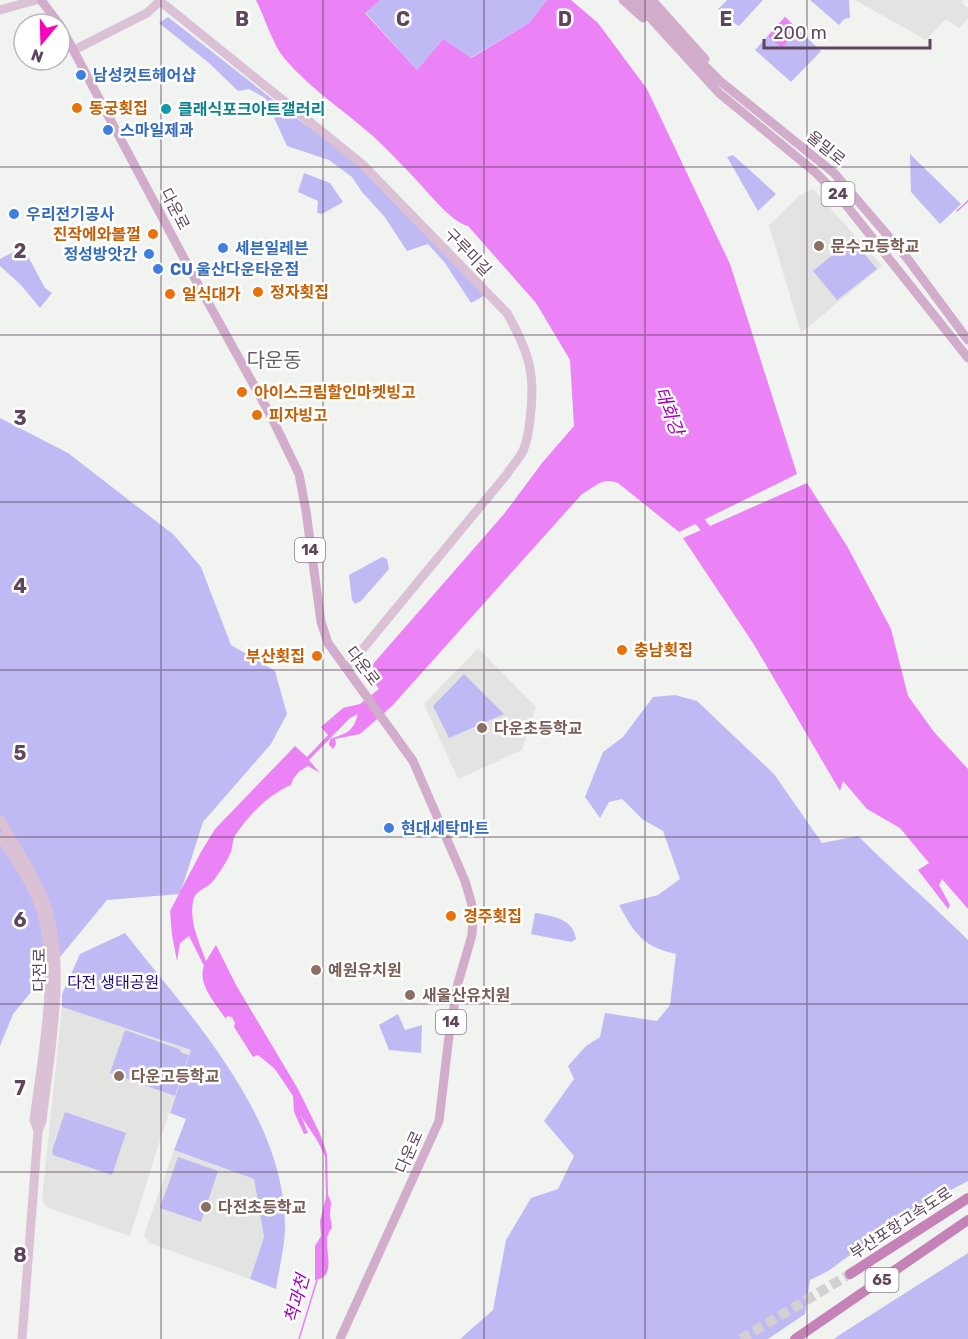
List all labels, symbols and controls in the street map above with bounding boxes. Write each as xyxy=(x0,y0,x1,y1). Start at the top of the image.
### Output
text: B xyxy=(235,7,249,31)
text: C xyxy=(396,7,410,31)
text: D xyxy=(558,7,572,31)
text: E xyxy=(720,7,732,31)
north arrow xyxy=(12,12,72,72)
scale bar xyxy=(764,12,930,50)
text: 200 m xyxy=(773,22,827,44)
text: N xyxy=(29,45,46,67)
place label: 남성컷트헤어샵 xyxy=(93,66,196,85)
marker: 남성컷트헤어샵 xyxy=(74,68,88,82)
place label: 동궁횟집 xyxy=(89,99,148,118)
place label: 클래식포크아트갤러리 xyxy=(178,100,325,119)
marker: 동궁횟집 xyxy=(70,101,84,115)
marker: 클래식포크아트갤러리 xyxy=(159,102,173,116)
place label: 스마일제과 xyxy=(120,121,194,140)
marker: 스마일제과 xyxy=(101,123,115,137)
street label: 울밀로 xyxy=(803,127,849,169)
road number: 24 xyxy=(822,182,854,206)
street label: 다운로 xyxy=(157,185,194,233)
place label: 우리전기공사 xyxy=(26,205,115,224)
marker: 우리전기공사 xyxy=(7,207,21,221)
street label: 구루미길 xyxy=(441,224,495,280)
place label: 진작에와볼껄 xyxy=(53,225,141,244)
marker: 진작에와볼껄 xyxy=(146,227,160,241)
place label: 문수고등학교 xyxy=(831,237,920,256)
text: 2 xyxy=(14,239,27,263)
place label: 세븐일레븐 xyxy=(235,239,309,258)
marker: 문수고등학교 xyxy=(812,239,826,253)
marker: 세븐일레븐 xyxy=(216,241,230,255)
place label: 정성방앗간 xyxy=(63,245,137,264)
marker: 정성방앗간 xyxy=(142,247,156,261)
place label: CU 울산다운타운점 xyxy=(170,260,299,279)
marker: CU 울산다운타운점 xyxy=(151,262,165,276)
place label: 정자횟집 xyxy=(270,283,329,302)
place label: 일식대가 xyxy=(182,285,241,304)
marker: 정자횟집 xyxy=(251,285,265,299)
marker: 일식대가 xyxy=(163,287,177,301)
district label: 다운동 xyxy=(246,348,302,372)
place label: 아이스크림할인마켓빙고 xyxy=(254,383,416,402)
water label: 태화강 xyxy=(650,384,689,440)
marker: 아이스크림할인마켓빙고 xyxy=(235,385,249,399)
text: 3 xyxy=(13,406,27,430)
place label: 피자빙고 xyxy=(269,406,328,425)
marker: 피자빙고 xyxy=(250,408,264,422)
road number: 14 xyxy=(295,538,325,562)
text: 4 xyxy=(13,574,27,598)
place label: 충남횟집 xyxy=(634,641,693,660)
street label: 다운로 xyxy=(342,643,384,690)
marker: 충남횟집 xyxy=(615,643,629,657)
place label: 부산횟집 xyxy=(246,647,305,666)
marker: 부산횟집 xyxy=(310,649,324,663)
place label: 다운초등학교 xyxy=(494,719,583,738)
marker: 다운초등학교 xyxy=(475,721,489,735)
text: 5 xyxy=(14,741,27,765)
place label: 현대세탁마트 xyxy=(401,819,490,838)
marker: 현대세탁마트 xyxy=(382,821,396,835)
place label: 경주횟집 xyxy=(463,907,522,926)
text: 6 xyxy=(13,908,27,932)
marker: 경주횟집 xyxy=(444,909,458,923)
street label: 다전로 xyxy=(30,948,49,992)
place label: 예원유치원 xyxy=(328,961,402,980)
marker: 예원유치원 xyxy=(309,963,323,977)
park label: 다전 생태공원 xyxy=(67,973,159,992)
place label: 새울산유치원 xyxy=(422,986,510,1005)
marker: 새울산유치원 xyxy=(403,988,417,1002)
road number: 14 xyxy=(436,1010,466,1034)
place label: 다운고등학교 xyxy=(131,1067,220,1086)
marker: 다운고등학교 xyxy=(112,1069,126,1083)
text: 7 xyxy=(14,1076,26,1100)
street label: 다운로 xyxy=(391,1128,427,1176)
street label: 부산포항고속도로 xyxy=(846,1183,956,1263)
place label: 다전초등학교 xyxy=(218,1198,307,1217)
marker: 다전초등학교 xyxy=(199,1200,213,1214)
text: 8 xyxy=(13,1243,27,1267)
road number: 65 xyxy=(866,1268,898,1292)
water label: 척과천 xyxy=(280,1270,315,1326)

